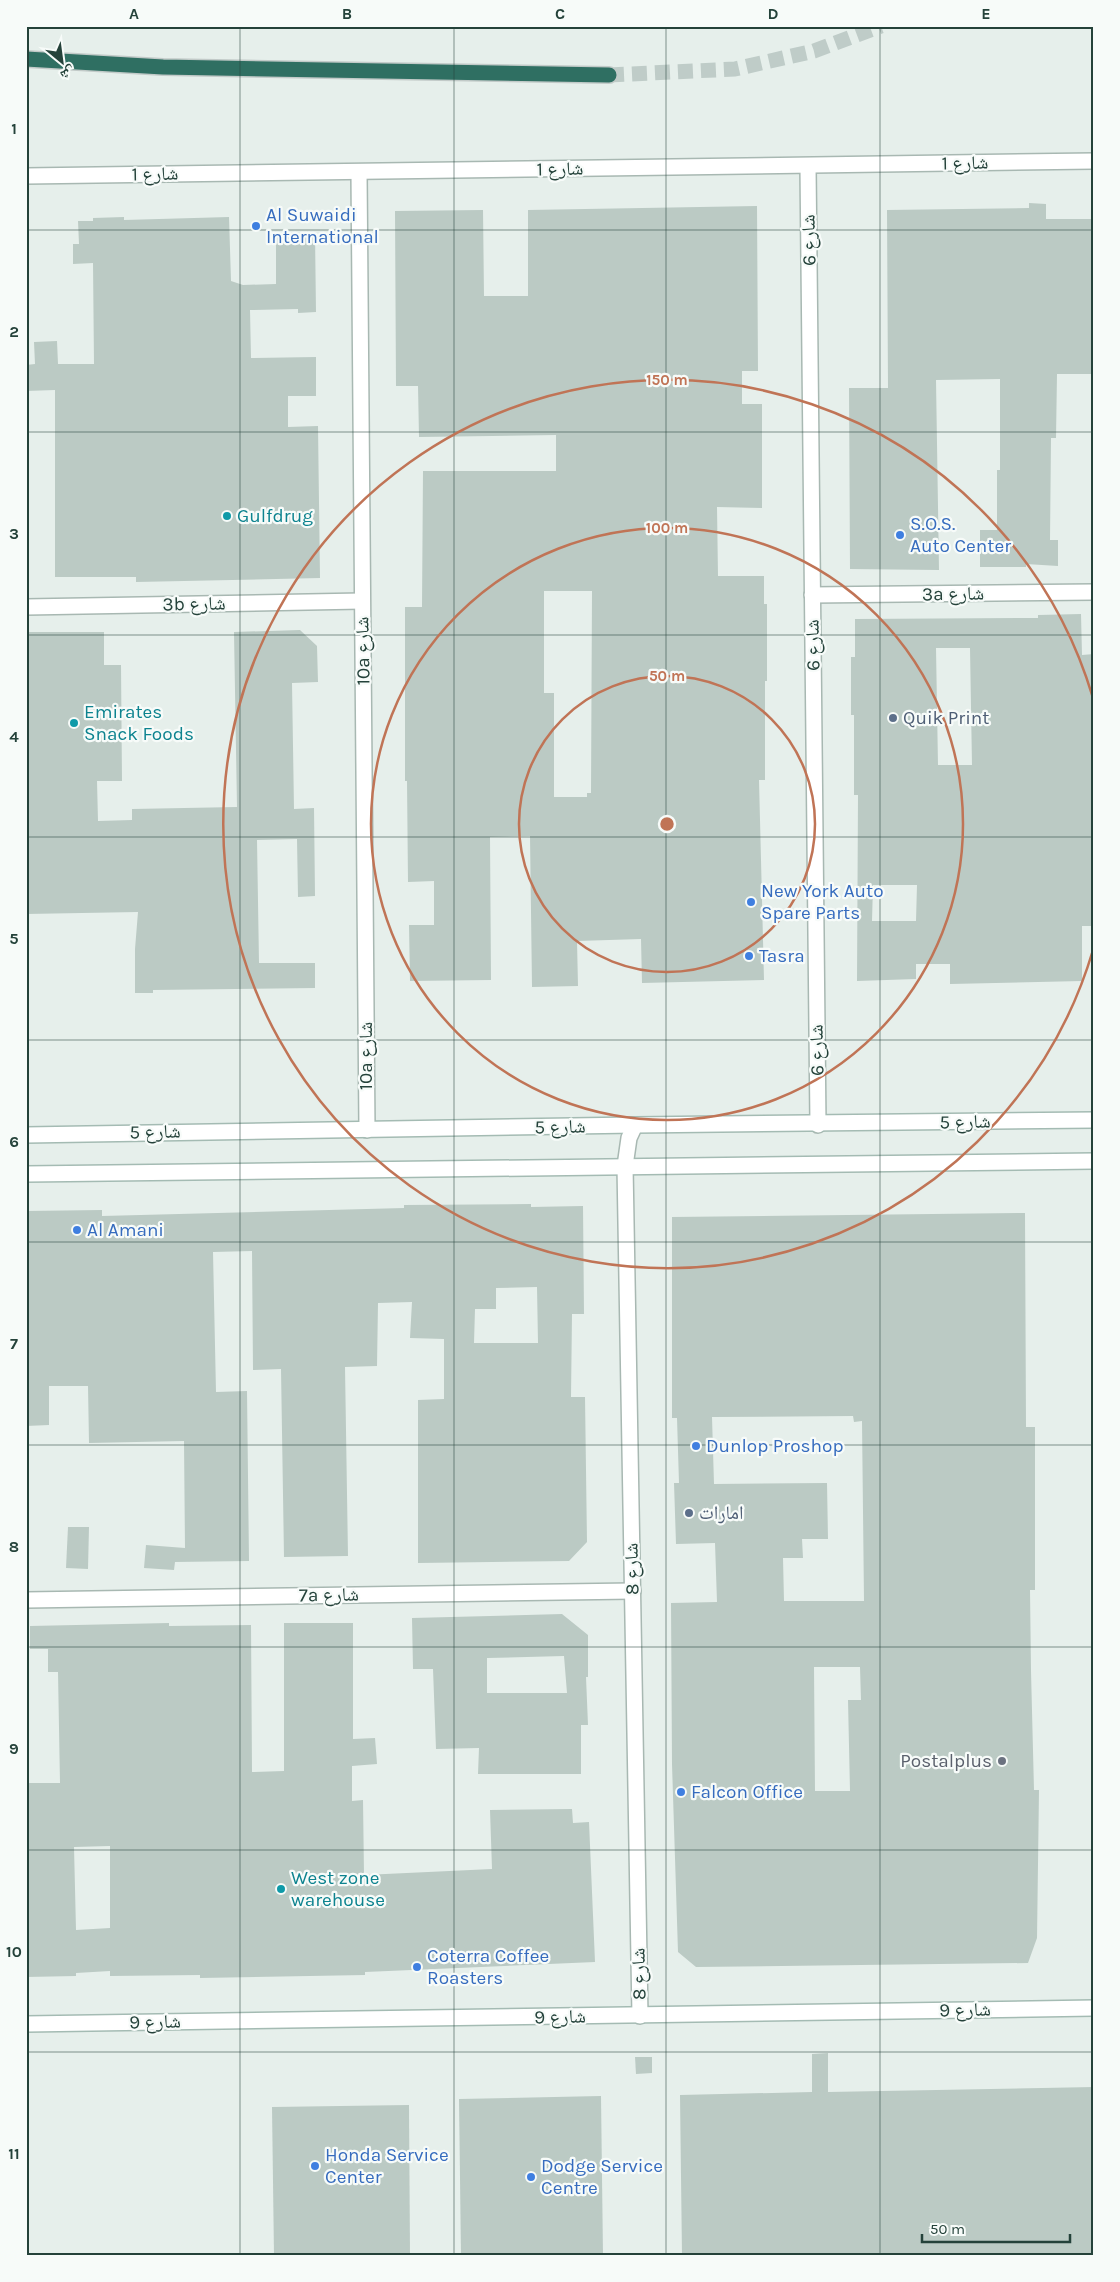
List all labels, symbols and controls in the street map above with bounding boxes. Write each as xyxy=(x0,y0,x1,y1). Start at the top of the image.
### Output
text: A xyxy=(129,4,139,23)
text: B xyxy=(342,4,352,23)
text: C xyxy=(555,4,565,23)
text: D xyxy=(768,4,779,23)
text: E xyxy=(981,4,991,23)
north arrow xyxy=(38,38,88,88)
text: ش xyxy=(57,62,79,84)
text: 1 xyxy=(11,119,17,138)
street label: شارع 1 xyxy=(941,152,989,174)
street label: شارع 1 xyxy=(536,158,584,180)
street label: شارع 1 xyxy=(131,163,179,185)
place label: Al Suwaidi International xyxy=(266,204,379,248)
street label: شارع 6 xyxy=(798,214,820,266)
marker: Al Suwaidi International xyxy=(250,220,262,232)
text: 2 xyxy=(9,322,19,341)
text: 150 m xyxy=(646,371,688,389)
place label: Gulfdrug xyxy=(237,505,313,527)
marker: Gulfdrug xyxy=(221,510,233,522)
place label: S.O.S. Auto Center xyxy=(910,513,1011,557)
text: 100 m xyxy=(646,519,688,537)
text: 3 xyxy=(9,524,19,543)
marker: S.O.S. Auto Center xyxy=(894,529,906,541)
street label: 3a شارع xyxy=(922,582,984,606)
street label: 3b شارع xyxy=(162,592,226,616)
street label: 10a شارع xyxy=(351,616,375,686)
street label: شارع 6 xyxy=(802,619,824,671)
text: 50 m xyxy=(649,667,685,685)
place label: Emirates Snack Foods xyxy=(84,701,194,745)
place label: Quik Print xyxy=(903,707,989,729)
marker: Quik Print xyxy=(887,712,899,724)
marker: Emirates Snack Foods xyxy=(68,717,80,729)
text: 4 xyxy=(9,727,19,746)
centre of rings xyxy=(658,815,676,833)
place label: New York Auto Spare Parts xyxy=(761,880,884,924)
marker: New York Auto Spare Parts xyxy=(745,896,757,908)
text: 5 xyxy=(9,929,19,948)
place label: Tasra xyxy=(759,945,805,967)
marker: Tasra xyxy=(743,950,755,962)
street label: 10a شارع xyxy=(355,1022,377,1090)
street label: شارع 6 xyxy=(806,1024,828,1076)
street label: شارع 5 xyxy=(939,1111,991,1133)
street label: شارع 5 xyxy=(534,1116,586,1138)
street label: شارع 5 xyxy=(129,1121,181,1143)
text: 6 xyxy=(9,1132,19,1151)
place label: Al Amani xyxy=(87,1219,164,1241)
marker: Al Amani xyxy=(71,1224,83,1236)
text: 7 xyxy=(10,1334,18,1353)
place label: Dunlop Proshop xyxy=(706,1435,844,1457)
marker: Dunlop Proshop xyxy=(690,1440,702,1452)
place label: امارات xyxy=(699,1502,744,1524)
marker: امارات xyxy=(683,1507,695,1519)
text: 8 xyxy=(9,1537,19,1556)
street label: شارع 8 xyxy=(621,1543,643,1595)
street label: 7a شارع xyxy=(299,1583,359,1607)
text: 9 xyxy=(9,1739,19,1758)
place label: Postalplus xyxy=(900,1750,992,1772)
marker: Postalplus xyxy=(996,1755,1008,1767)
place label: Falcon Office xyxy=(691,1781,803,1803)
marker: Falcon Office xyxy=(675,1786,687,1798)
place label: West zone warehouse xyxy=(291,1867,385,1911)
marker: West zone warehouse xyxy=(275,1883,287,1895)
text: 10 xyxy=(6,1942,22,1961)
place label: Coterra Coffee Roasters xyxy=(427,1945,549,1989)
street label: شارع 8 xyxy=(628,1948,650,2000)
marker: Coterra Coffee Roasters xyxy=(411,1961,423,1973)
street label: شارع 9 xyxy=(939,1999,991,2021)
street label: شارع 9 xyxy=(534,2006,586,2028)
street label: شارع 9 xyxy=(129,2011,181,2033)
text: 11 xyxy=(8,2144,20,2163)
place label: Honda Service Center xyxy=(325,2144,449,2188)
place label: Dodge Service Centre xyxy=(541,2155,663,2199)
marker: Honda Service Center xyxy=(309,2160,321,2172)
marker: Dodge Service Centre xyxy=(525,2171,537,2183)
scale bar xyxy=(922,2212,1070,2244)
text: 50 m xyxy=(930,2220,965,2238)

